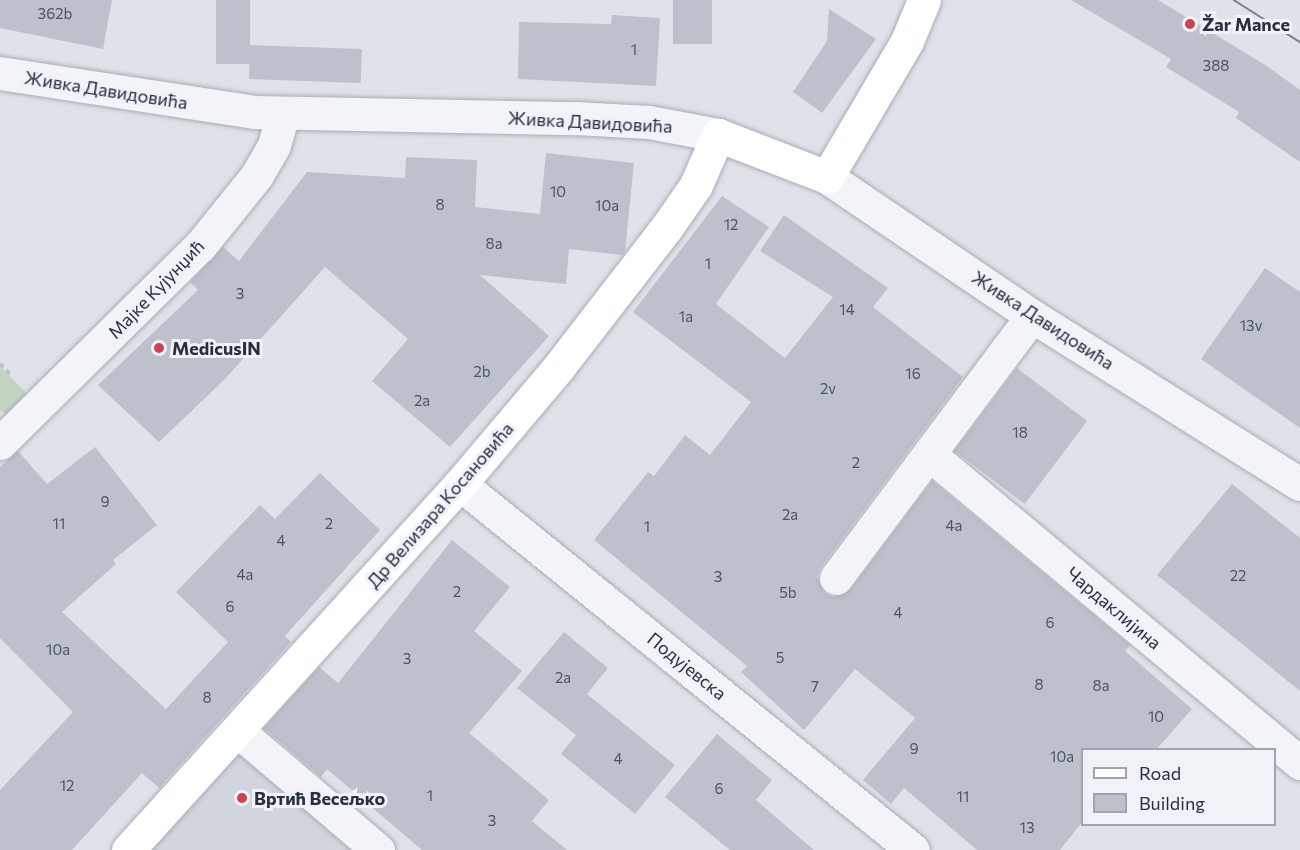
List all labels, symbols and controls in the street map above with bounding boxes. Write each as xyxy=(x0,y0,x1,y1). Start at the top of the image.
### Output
house number: 362b xyxy=(38,5,72,23)
place label: Žar Mance xyxy=(1202,13,1290,35)
marker: Žar Mance xyxy=(1183,17,1197,31)
house number: 1 xyxy=(631,41,637,59)
house number: 388 xyxy=(1203,57,1229,75)
street label: Живка Давидовића xyxy=(23,66,189,114)
street label: Живка Давидовића xyxy=(507,107,673,137)
house number: 10 xyxy=(550,183,566,201)
house number: 8 xyxy=(435,196,445,214)
house number: 10a xyxy=(595,197,619,215)
house number: 12 xyxy=(724,216,738,234)
street label: Мајке Кујунџић xyxy=(103,235,209,343)
house number: 8a xyxy=(486,235,502,253)
house number: 1 xyxy=(705,255,711,273)
street label: Живка Давидовића xyxy=(968,266,1118,374)
house number: 3 xyxy=(236,285,244,303)
house number: 14 xyxy=(839,301,855,319)
house number: 1a xyxy=(679,308,693,326)
house number: 13v xyxy=(1240,317,1262,335)
place label: MedicusIN xyxy=(172,337,261,359)
marker: MedicusIN xyxy=(150,339,168,357)
house number: 2b xyxy=(473,363,491,381)
house number: 16 xyxy=(905,365,921,383)
house number: 2v xyxy=(820,380,836,398)
house number: 2a xyxy=(414,392,430,410)
street label: Др Велизара Косановића xyxy=(362,418,518,592)
house number: 18 xyxy=(1012,424,1028,442)
house number: 2 xyxy=(852,454,860,472)
house number: 9 xyxy=(100,493,110,511)
house number: 2a xyxy=(782,506,798,524)
house number: 11 xyxy=(53,515,65,533)
house number: 2 xyxy=(325,515,333,533)
house number: 4a xyxy=(946,517,962,535)
house number: 1 xyxy=(644,518,650,536)
house number: 4 xyxy=(277,532,285,550)
street label: Чардаклијина xyxy=(1062,562,1166,654)
house number: 4a xyxy=(237,566,253,584)
house number: 22 xyxy=(1230,567,1246,585)
house number: 3 xyxy=(714,568,722,586)
house number: 2 xyxy=(453,583,461,601)
house number: 5b xyxy=(779,584,797,602)
house number: 6 xyxy=(225,598,235,616)
house number: 4 xyxy=(894,604,902,622)
house number: 6 xyxy=(1045,614,1055,632)
street label: Подујевска xyxy=(643,628,731,704)
house number: 10a xyxy=(46,641,70,659)
house number: 5 xyxy=(776,649,784,667)
house number: 3 xyxy=(403,650,411,668)
house number: 2a xyxy=(555,669,571,687)
house number: 8 xyxy=(1034,676,1044,694)
house number: 8a xyxy=(1093,677,1109,695)
house number: 7 xyxy=(811,678,819,696)
house number: 8 xyxy=(202,689,212,707)
house number: 10 xyxy=(1148,708,1164,726)
house number: 9 xyxy=(909,740,919,758)
house number: 10a xyxy=(1050,748,1074,766)
legend xyxy=(1081,748,1276,826)
house number: 4 xyxy=(614,750,622,768)
text: Road xyxy=(1139,762,1181,784)
house number: 12 xyxy=(60,777,74,795)
house number: 6 xyxy=(714,780,724,798)
place label: Вртић Весељко xyxy=(254,787,385,809)
house number: 1 xyxy=(427,787,433,805)
house number: 11 xyxy=(957,788,969,806)
marker: Вртић Весељко xyxy=(235,791,249,805)
text: Building xyxy=(1139,792,1205,814)
house number: 3 xyxy=(488,812,496,830)
house number: 13 xyxy=(1020,819,1034,837)

